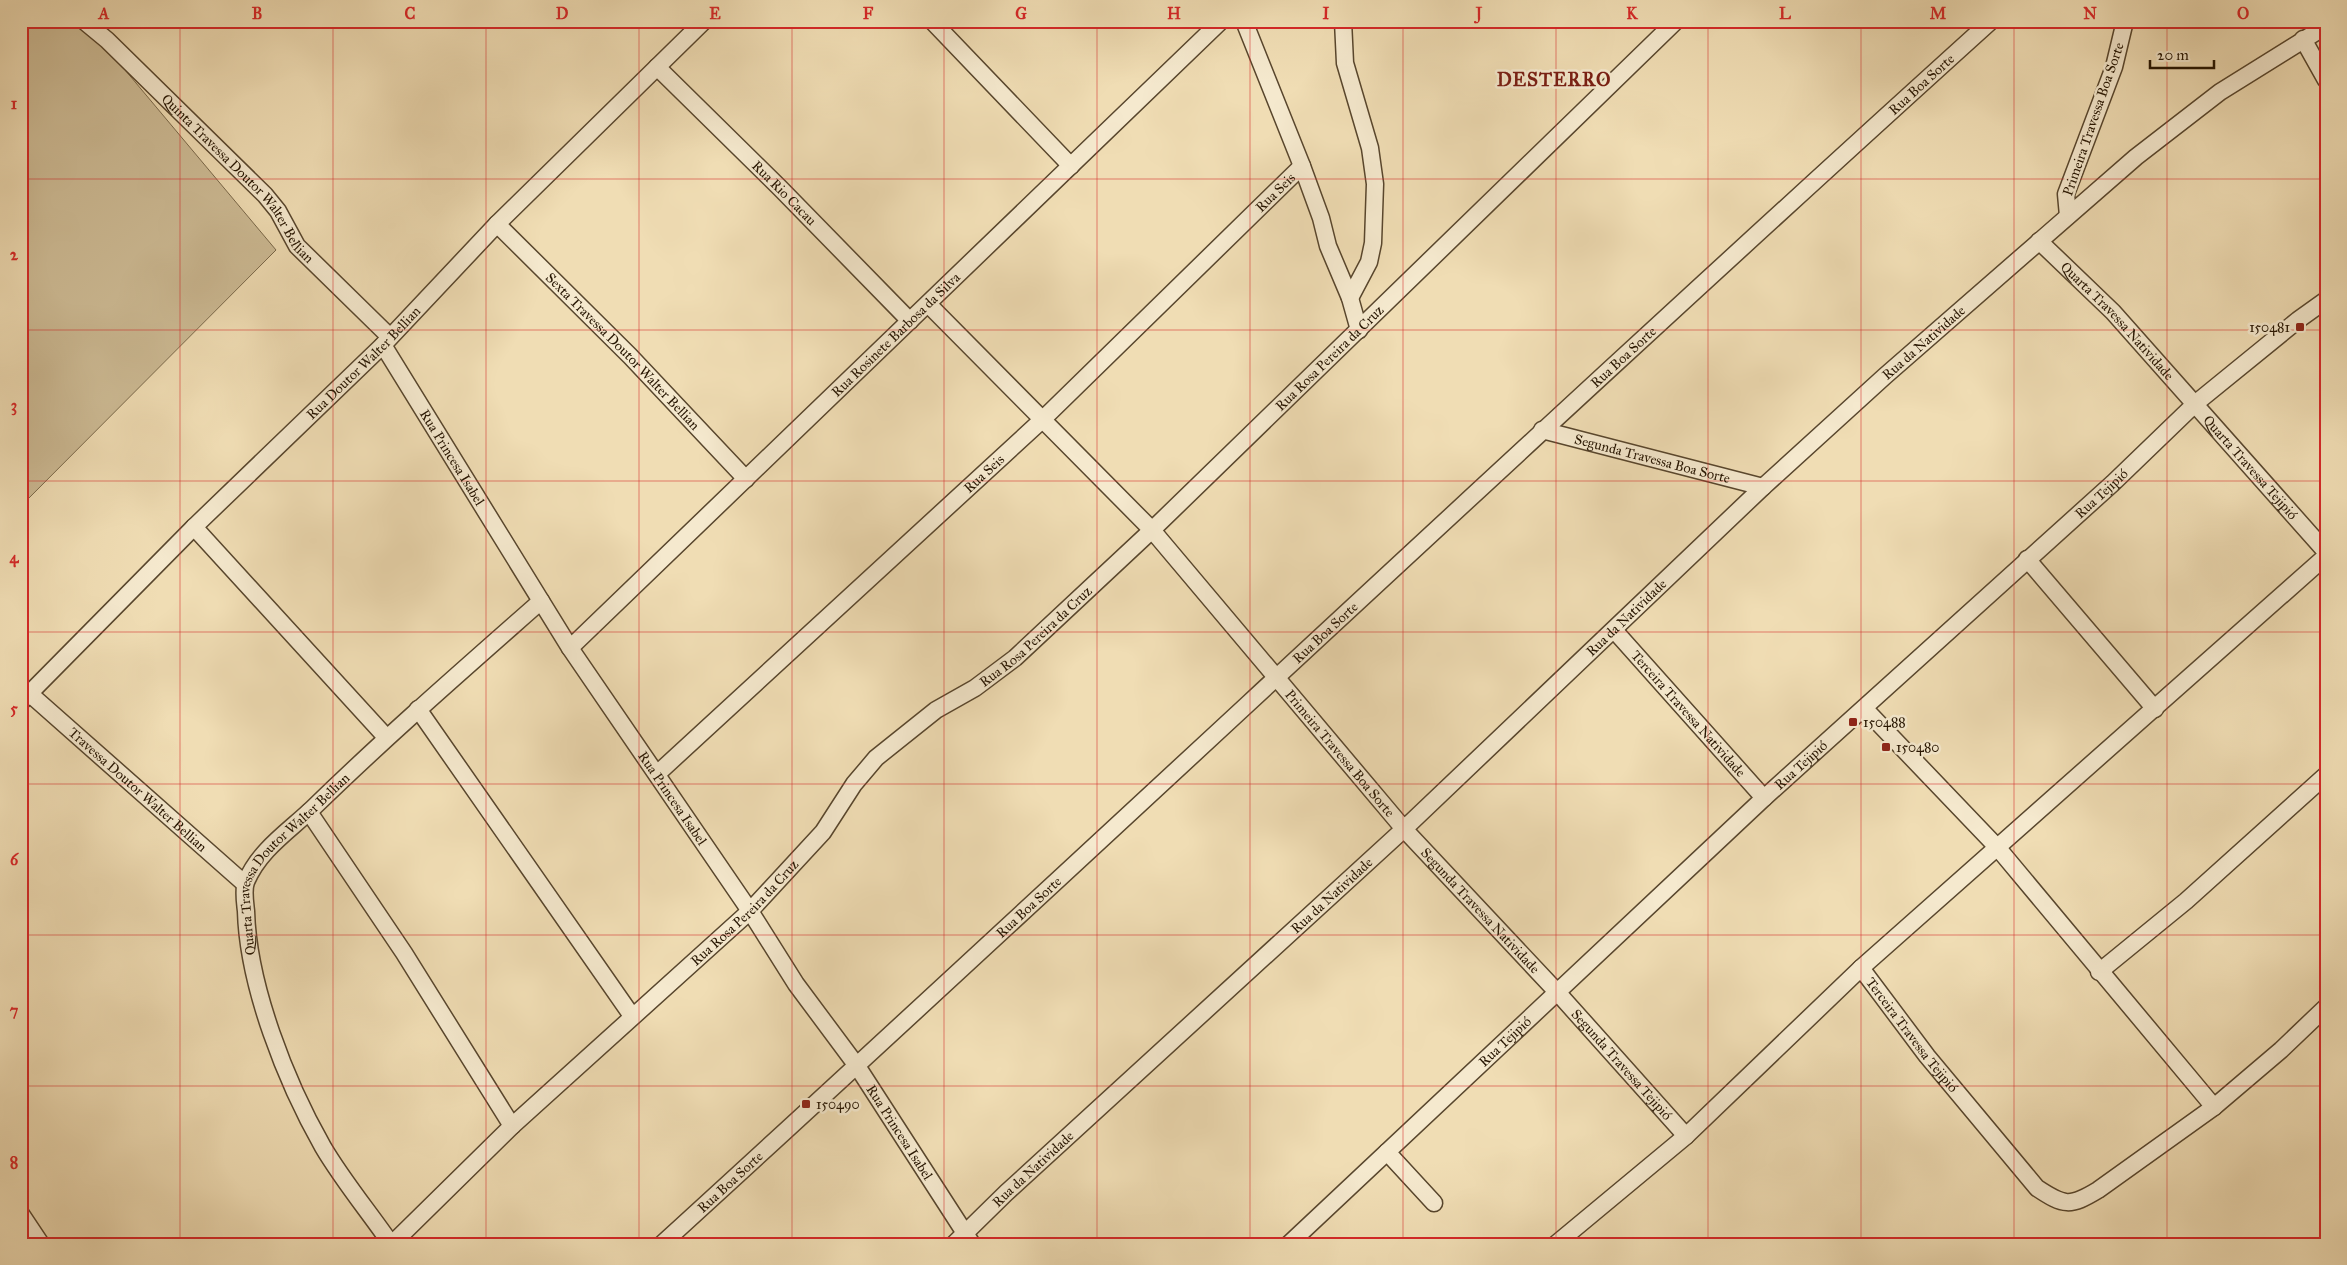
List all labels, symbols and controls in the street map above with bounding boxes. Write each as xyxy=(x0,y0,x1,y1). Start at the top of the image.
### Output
text: A xyxy=(98,4,110,23)
text: B xyxy=(252,4,262,23)
text: C xyxy=(405,4,416,23)
text: D xyxy=(556,4,569,23)
text: E xyxy=(709,4,721,23)
text: F xyxy=(863,4,874,23)
text: G xyxy=(1015,4,1027,23)
text: H xyxy=(1167,4,1181,23)
text: I xyxy=(1323,4,1330,23)
text: J xyxy=(1474,4,1483,24)
text: K xyxy=(1626,4,1638,23)
text: L xyxy=(1779,4,1791,23)
text: M xyxy=(1930,4,1947,23)
text: N xyxy=(2083,4,2097,23)
text: O xyxy=(2237,4,2249,23)
scale bar xyxy=(2150,38,2213,70)
street label: Primeira Travessa Boa Sorte xyxy=(2059,40,2128,198)
text: 20 m xyxy=(2157,46,2189,64)
street label: Rua Boa Sorte xyxy=(1885,50,1958,119)
district label: DESTERRO xyxy=(1497,68,1611,91)
street label: Quinta Travessa Doutor Walter Bellian xyxy=(158,90,317,267)
text: 1 xyxy=(11,94,18,113)
street label: Rua Rio Cacau xyxy=(748,157,820,230)
street label: Rua Seis xyxy=(1252,169,1299,216)
text: 2 xyxy=(10,245,19,264)
street label: Quarta Travessa Natividade xyxy=(2057,258,2177,384)
street label: Sexta Travessa Doutor Walter Bellian xyxy=(542,269,704,434)
street label: Rua Rosinete Barbosa da Silva xyxy=(828,269,964,401)
street label: Rua Rosa Pereira da Cruz xyxy=(1272,301,1388,415)
street label: Rua da Natividade xyxy=(1879,302,1969,384)
street label: Rua Doutor Walter Bellian xyxy=(303,303,424,423)
place label: 150481 xyxy=(2249,319,2290,336)
marker: 150481 xyxy=(2294,321,2306,333)
street label: Rua Boa Sorte xyxy=(1587,323,1660,392)
text: 3 xyxy=(11,396,17,416)
street label: Rua Princesa Isabel xyxy=(416,406,488,509)
street label: Quarta Travessa Tejipió xyxy=(2200,412,2301,523)
street label: Segunda Travessa Boa Sorte xyxy=(1573,431,1732,487)
street label: Rua Seis xyxy=(960,451,1008,497)
street label: Rua Tejipió xyxy=(2072,465,2132,522)
text: 4 xyxy=(10,548,20,568)
street label: Rua da Natividade xyxy=(1583,575,1670,660)
street label: Rua Rosa Pereira da Cruz xyxy=(976,582,1096,691)
street label: Rua Boa Sorte xyxy=(1289,598,1362,667)
street label: Terceira Travessa Natividade xyxy=(1627,647,1749,781)
street label: Primeira Travessa Boa Sorte xyxy=(1281,686,1398,821)
text: 5 xyxy=(10,699,18,718)
place label: 150488 xyxy=(1863,714,1906,731)
marker: 150488 xyxy=(1847,716,1859,728)
street label: Travessa Doutor Walter Bellian xyxy=(65,724,211,856)
street label: Rua Tejipió xyxy=(1771,737,1831,794)
place label: 150480 xyxy=(1896,739,1939,756)
marker: 150480 xyxy=(1880,741,1892,753)
street label: Rua Princesa Isabel xyxy=(634,748,711,849)
street label: Quarta Travessa Doutor Walter Bellian xyxy=(236,769,354,957)
street label: Segunda Travessa Natividade xyxy=(1417,844,1543,977)
text: 6 xyxy=(10,850,19,869)
street label: Rua da Natividade xyxy=(1288,854,1376,937)
street label: Rua Rosa Pereira da Cruz xyxy=(687,856,803,969)
street label: Rua Boa Sorte xyxy=(993,873,1065,942)
street label: Terceira Travessa Tejipió xyxy=(1862,974,1962,1096)
text: 7 xyxy=(10,1001,19,1020)
street label: Segunda Travessa Tejipió xyxy=(1567,1006,1676,1124)
street label: Rua Tejipió xyxy=(1475,1013,1535,1070)
street label: Rua Princesa Isabel xyxy=(862,1082,936,1183)
place label: 150490 xyxy=(816,1096,860,1113)
marker: 150490 xyxy=(800,1098,812,1110)
street label: Rua da Natividade xyxy=(989,1127,1077,1211)
street label: Rua Boa Sorte xyxy=(694,1148,767,1216)
text: 8 xyxy=(10,1153,18,1172)

